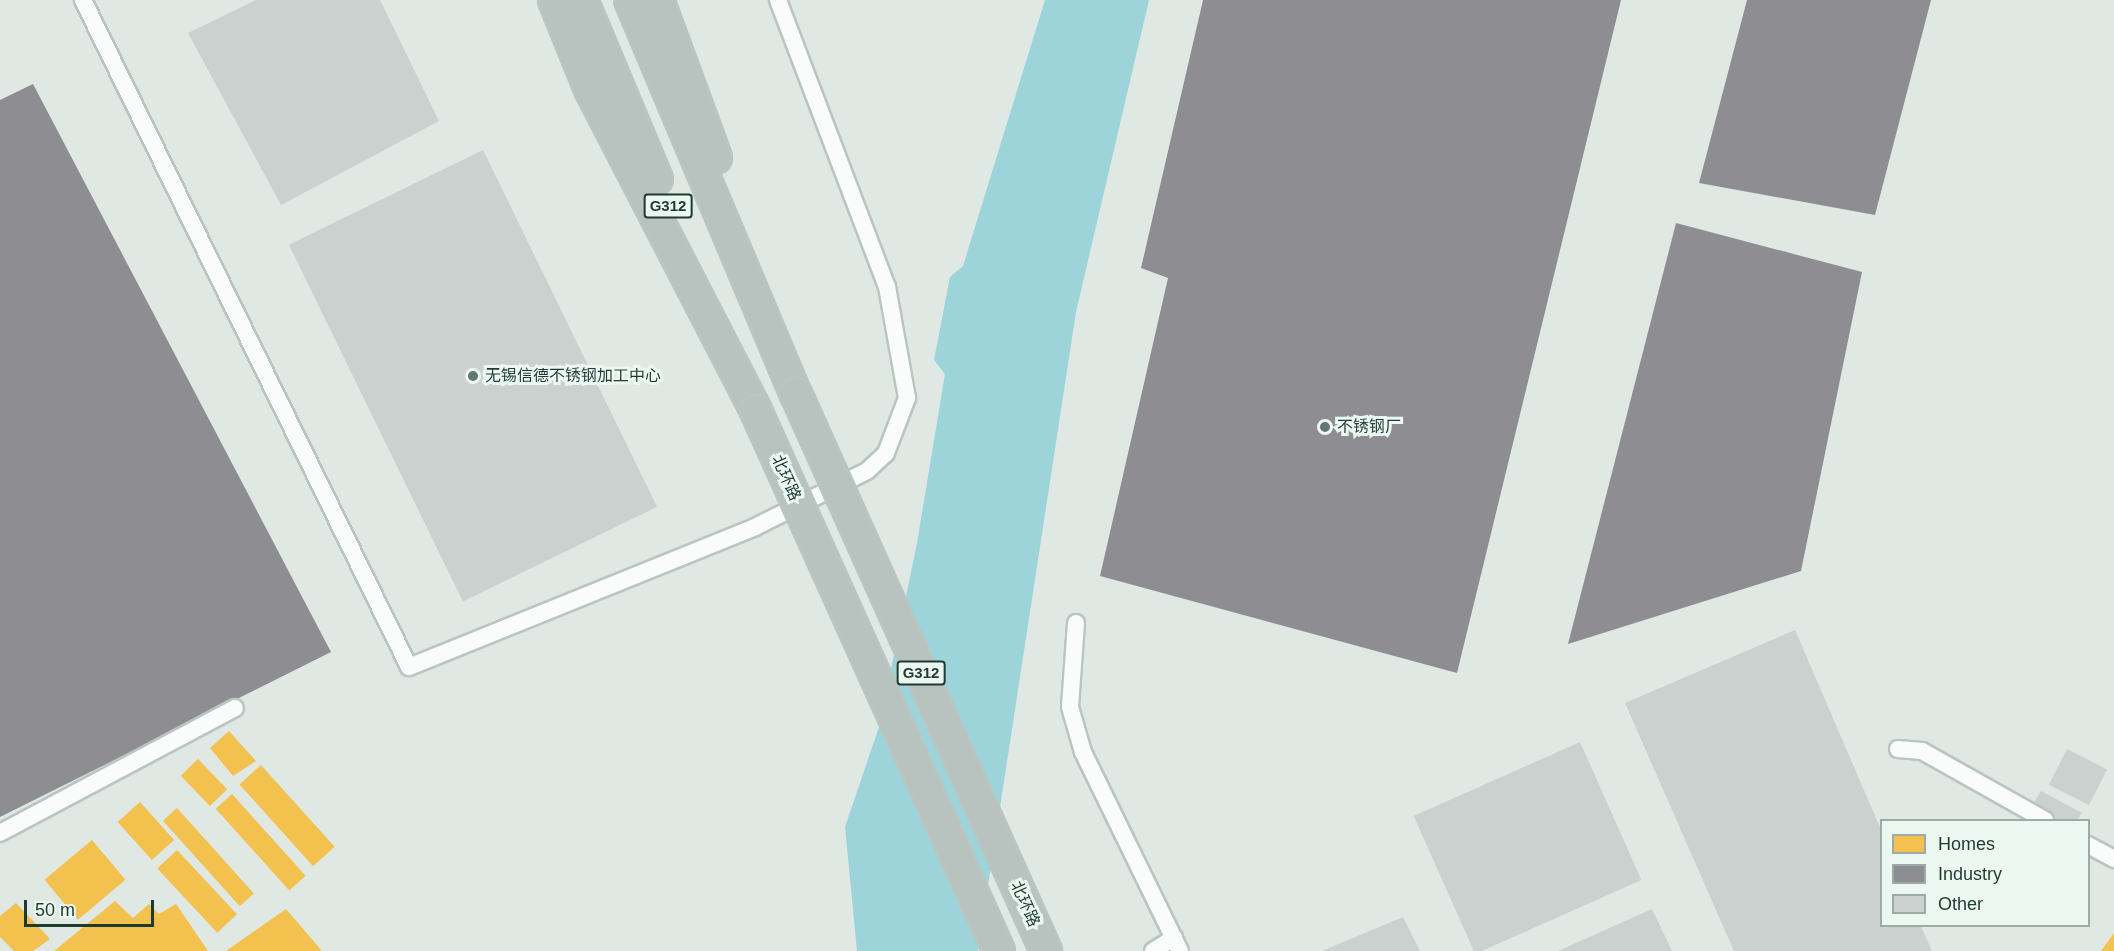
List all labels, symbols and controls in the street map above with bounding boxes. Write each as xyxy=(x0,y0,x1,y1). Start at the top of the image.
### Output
road number: G312 xyxy=(642,194,694,218)
place label: 无锡信德不锈钢加工中心 xyxy=(485,366,661,386)
marker: 无锡信德不锈钢加工中心 xyxy=(466,369,480,383)
place label: 不锈钢厂 xyxy=(1337,417,1401,437)
marker: 不锈钢厂 xyxy=(1318,420,1332,434)
street label: 北环路 xyxy=(767,452,805,504)
road number: G312 xyxy=(896,661,946,685)
legend xyxy=(1880,819,2090,927)
text: Homes xyxy=(1938,834,1995,854)
text: Industry xyxy=(1938,864,2002,884)
street label: 北环路 xyxy=(1006,878,1044,930)
scale bar xyxy=(27,888,158,926)
text: Other xyxy=(1938,894,1983,914)
text: 50 m xyxy=(35,900,75,920)

